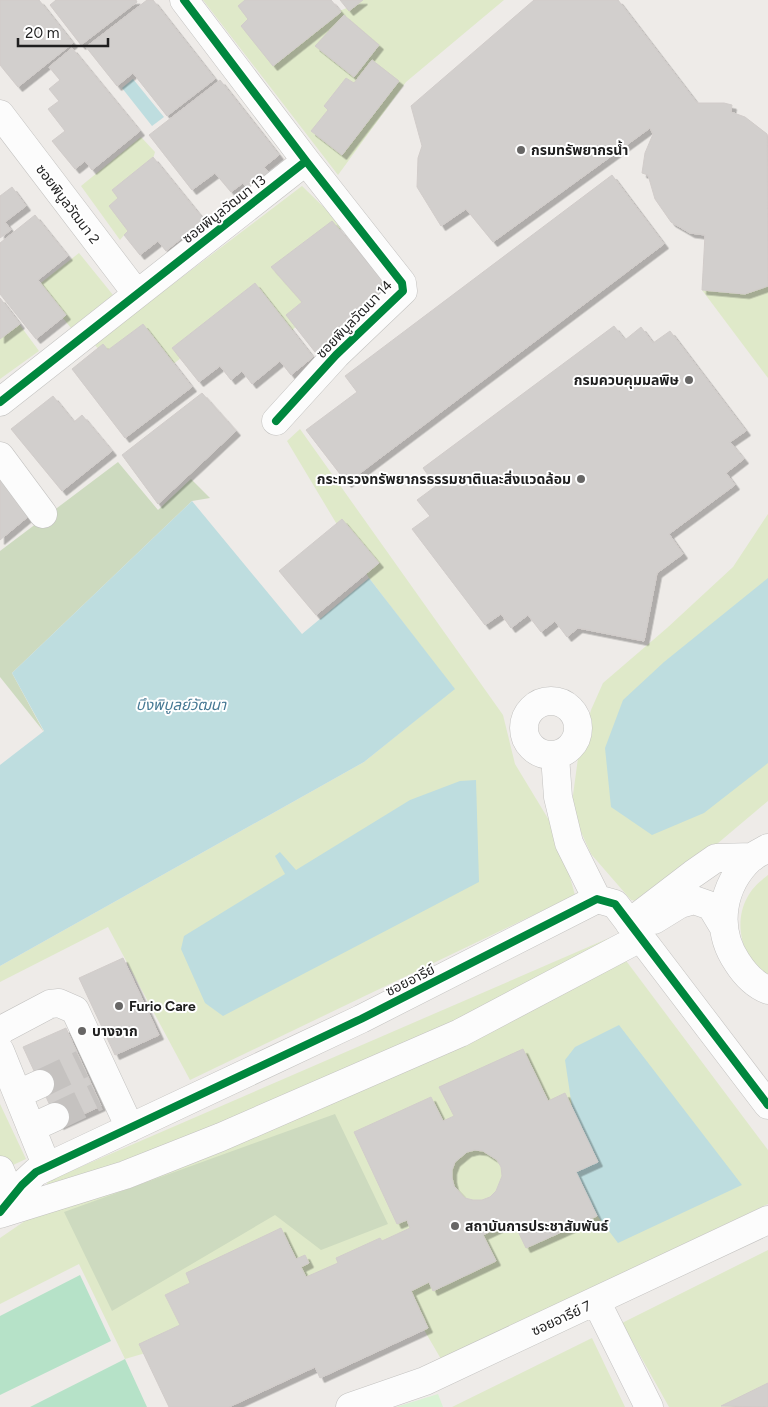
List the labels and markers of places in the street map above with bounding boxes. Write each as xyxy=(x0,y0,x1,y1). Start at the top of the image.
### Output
place label: กรมทรัพยากรน้ำ xyxy=(531,140,628,159)
marker: กรมทรัพยากรน้ำ xyxy=(515,144,527,156)
place label: กรมควบคุมมลพิษ xyxy=(574,372,679,389)
marker: กรมควบคุมมลพิษ xyxy=(683,374,695,386)
place label: กระทรวงทรัพยากรธรรมชาติและสิ่งแวดล้อม xyxy=(317,470,571,488)
marker: กระทรวงทรัพยากรธรรมชาติและสิ่งแวดล้อม xyxy=(575,473,587,485)
place label: Furio Care xyxy=(129,998,196,1015)
marker: Furio Care xyxy=(113,1000,125,1012)
place label: บางจาก xyxy=(92,1023,138,1040)
marker: บางจาก xyxy=(76,1025,88,1037)
place label: สถาบันการประชาสัมพันธ์ xyxy=(465,1218,609,1235)
marker: สถาบันการประชาสัมพันธ์ xyxy=(449,1220,461,1232)

